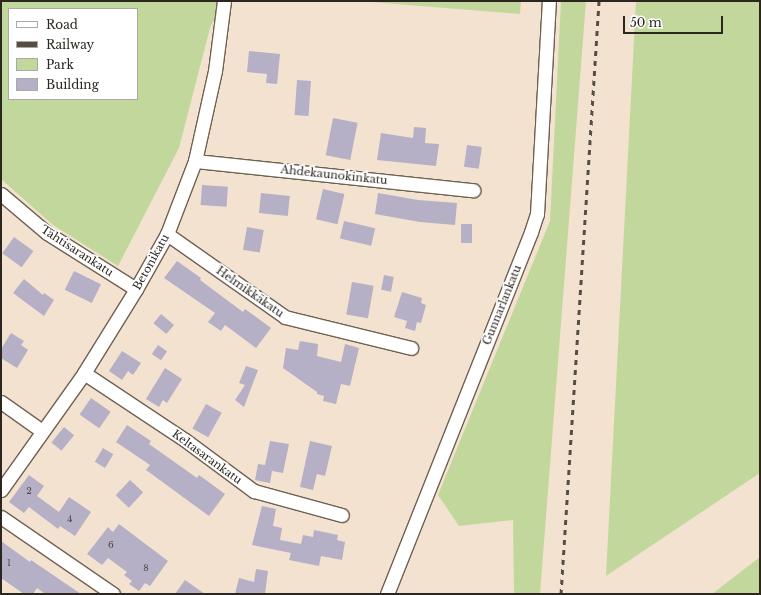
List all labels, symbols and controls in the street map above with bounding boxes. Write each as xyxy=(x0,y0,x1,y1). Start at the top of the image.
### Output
legend xyxy=(8,8,138,100)
scale bar xyxy=(625,8,725,34)
text: 50 m xyxy=(630,15,662,30)
text: Road xyxy=(46,17,78,32)
text: Railway xyxy=(46,37,94,52)
text: Park xyxy=(46,57,74,72)
text: Building xyxy=(46,77,99,92)
street label: Ahdekaunokinkatu xyxy=(280,163,388,187)
street label: Tähtisarankatu xyxy=(38,223,116,279)
street label: Betonikatu xyxy=(130,232,172,292)
street label: Gunnarlankatu xyxy=(480,263,524,347)
street label: Helmikkäkatu xyxy=(214,264,286,320)
street label: Keltasarankatu xyxy=(170,427,244,487)
house number: 2 xyxy=(26,486,32,496)
house number: 4 xyxy=(67,514,73,524)
house number: 6 xyxy=(108,540,114,550)
house number: 1 xyxy=(7,558,11,568)
house number: 8 xyxy=(143,563,149,573)

